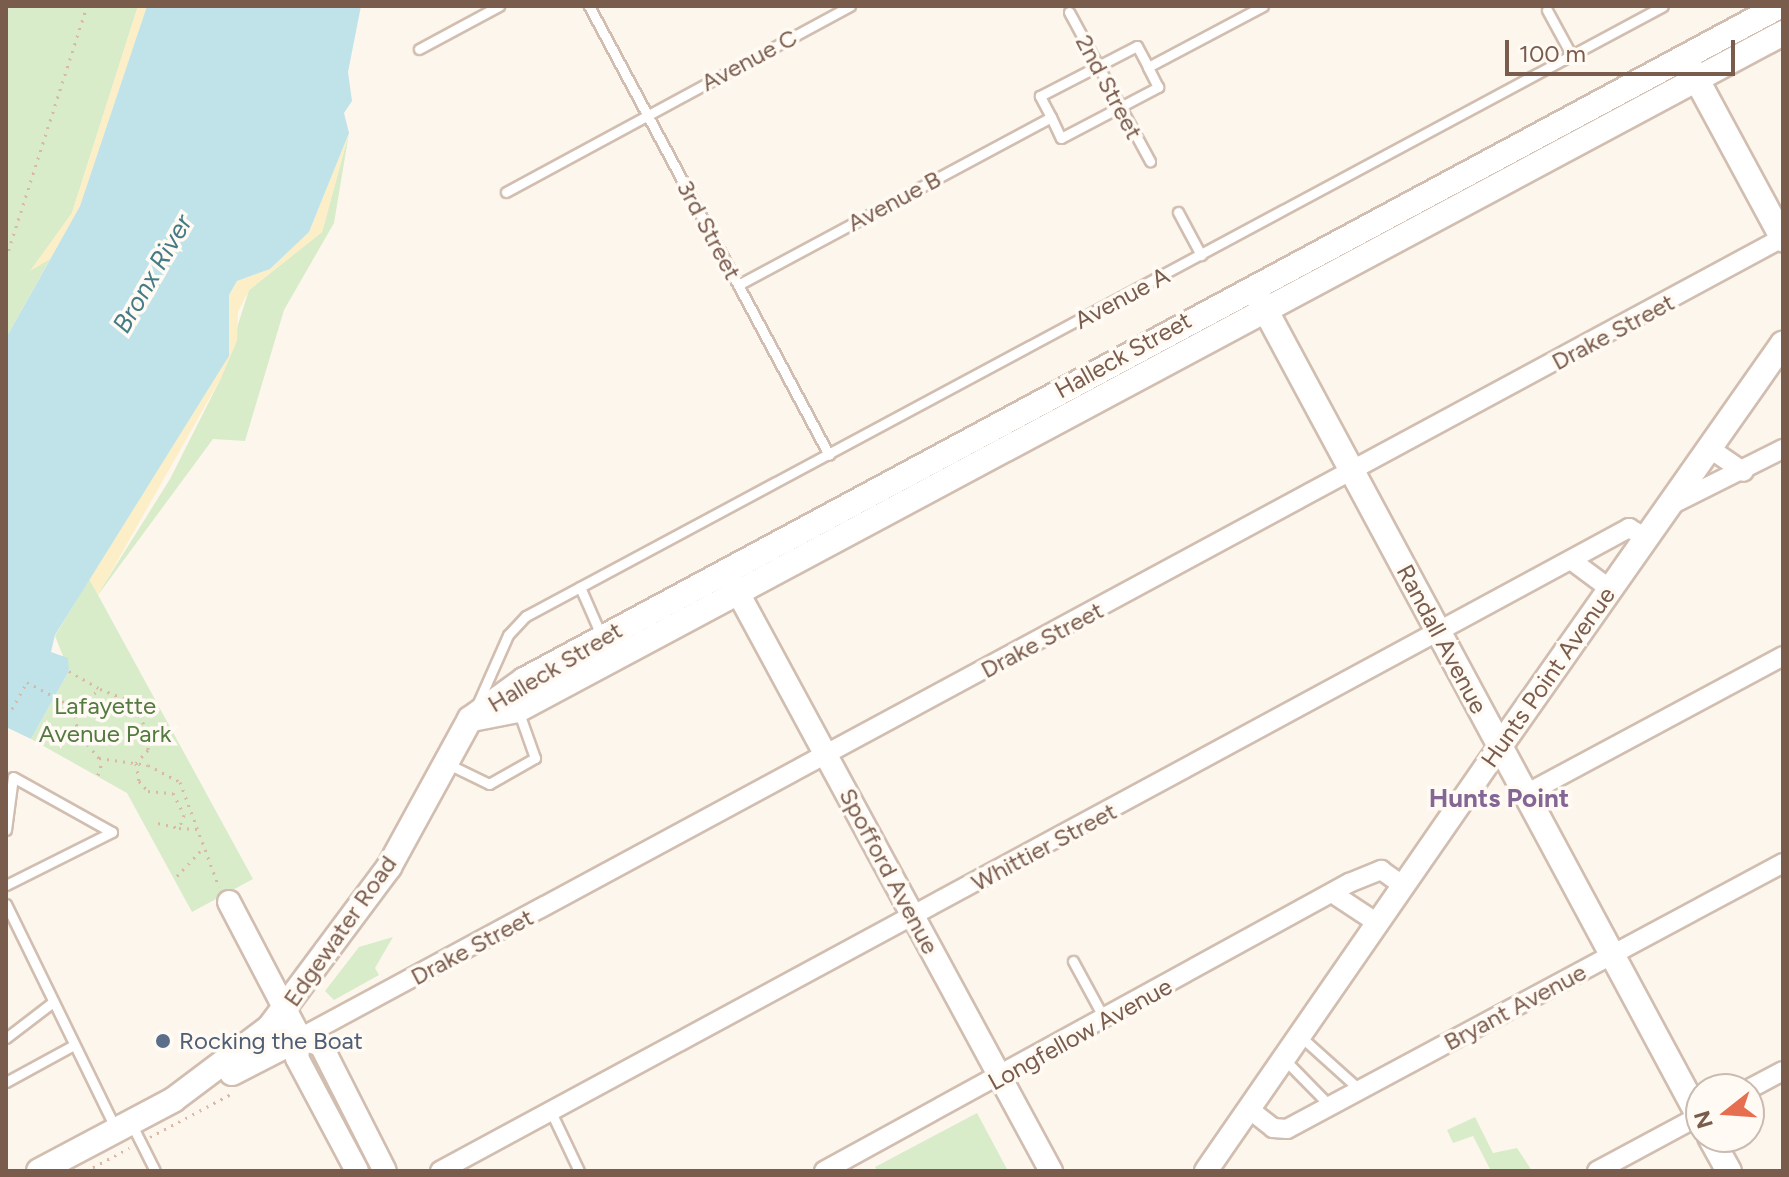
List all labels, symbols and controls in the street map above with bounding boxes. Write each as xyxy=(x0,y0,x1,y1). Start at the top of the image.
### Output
street label: Avenue C xyxy=(696,23,802,97)
scale bar xyxy=(1509,24,1739,74)
street label: 2nd Street xyxy=(1070,30,1148,144)
text: 100 m xyxy=(1519,39,1586,68)
street label: Avenue B xyxy=(842,164,946,238)
street label: 3rd Street xyxy=(671,175,747,285)
water label: Bronx River xyxy=(107,209,199,339)
street label: Avenue A xyxy=(1070,261,1174,335)
street label: Drake Street xyxy=(1547,288,1679,376)
street label: Halleck Street xyxy=(1050,306,1196,404)
street label: Randall Avenue xyxy=(1391,560,1493,718)
street label: Hunts Point Avenue xyxy=(1475,581,1621,773)
street label: Drake Street xyxy=(976,596,1108,684)
street label: Halleck Street xyxy=(483,616,627,718)
park label: Lafayette Avenue Park xyxy=(39,692,171,748)
street label: Spofford Avenue xyxy=(833,783,945,959)
district label: Hunts Point xyxy=(1429,783,1569,815)
street label: Whittier Street xyxy=(967,797,1121,897)
street label: Edgewater Road xyxy=(277,850,403,1012)
street label: Drake Street xyxy=(406,903,538,991)
street label: Bryant Avenue xyxy=(1439,957,1591,1057)
street label: Longfellow Avenue xyxy=(983,972,1177,1096)
place label: Rocking the Boat xyxy=(179,1027,363,1055)
marker: Rocking the Boat xyxy=(154,1032,172,1050)
north arrow xyxy=(1685,1073,1765,1153)
text: N xyxy=(1688,1108,1719,1132)

